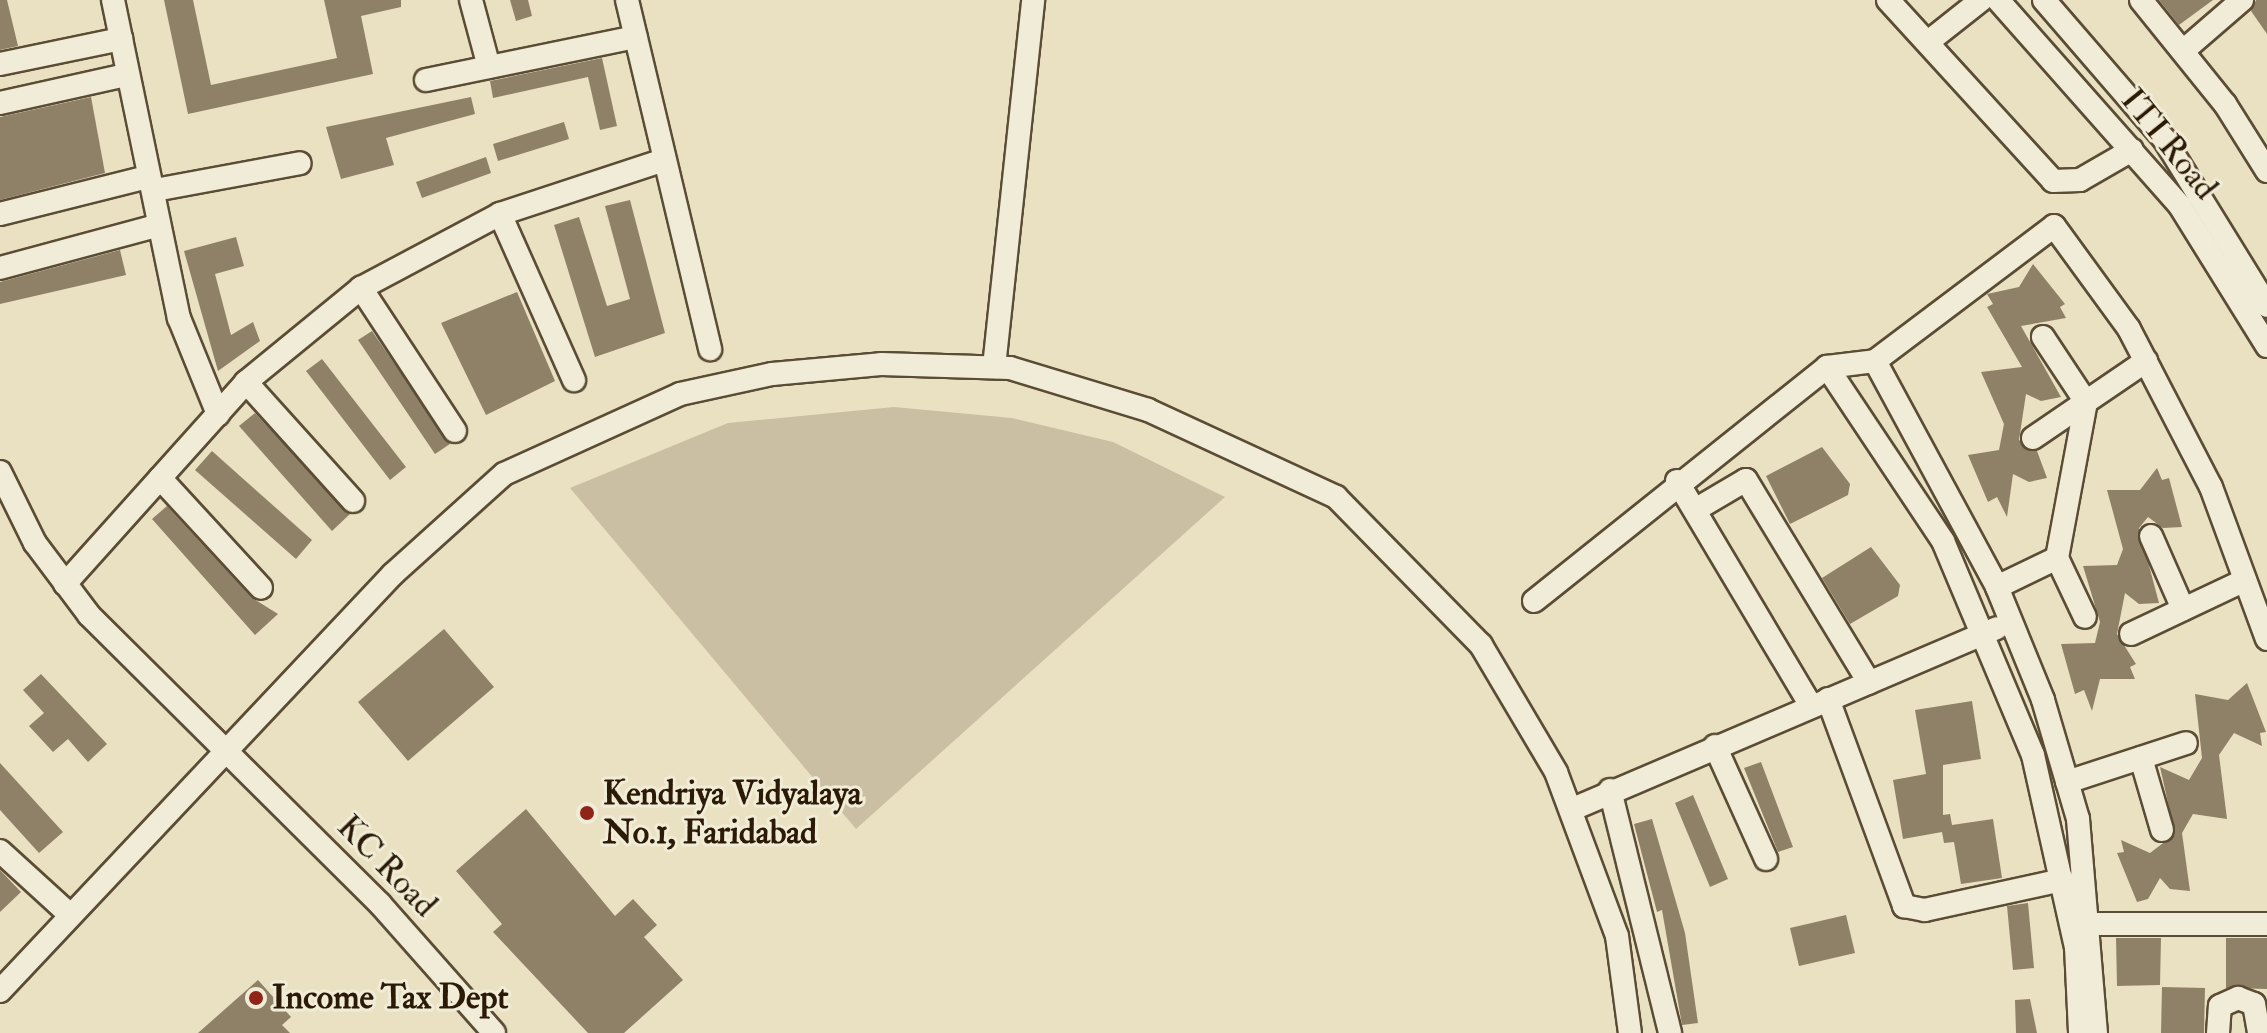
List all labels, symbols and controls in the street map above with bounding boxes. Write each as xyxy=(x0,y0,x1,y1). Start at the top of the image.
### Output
street label: ITI Road xyxy=(2112,80,2226,208)
place label: Kendriya Vidyalaya No.1, Faridabad xyxy=(603,773,862,852)
marker: Kendriya Vidyalaya No.1, Faridabad xyxy=(578,804,596,822)
street label: KC Road xyxy=(329,807,445,925)
place label: Income Tax Dept xyxy=(272,978,509,1018)
marker: Income Tax Dept xyxy=(247,989,265,1007)

